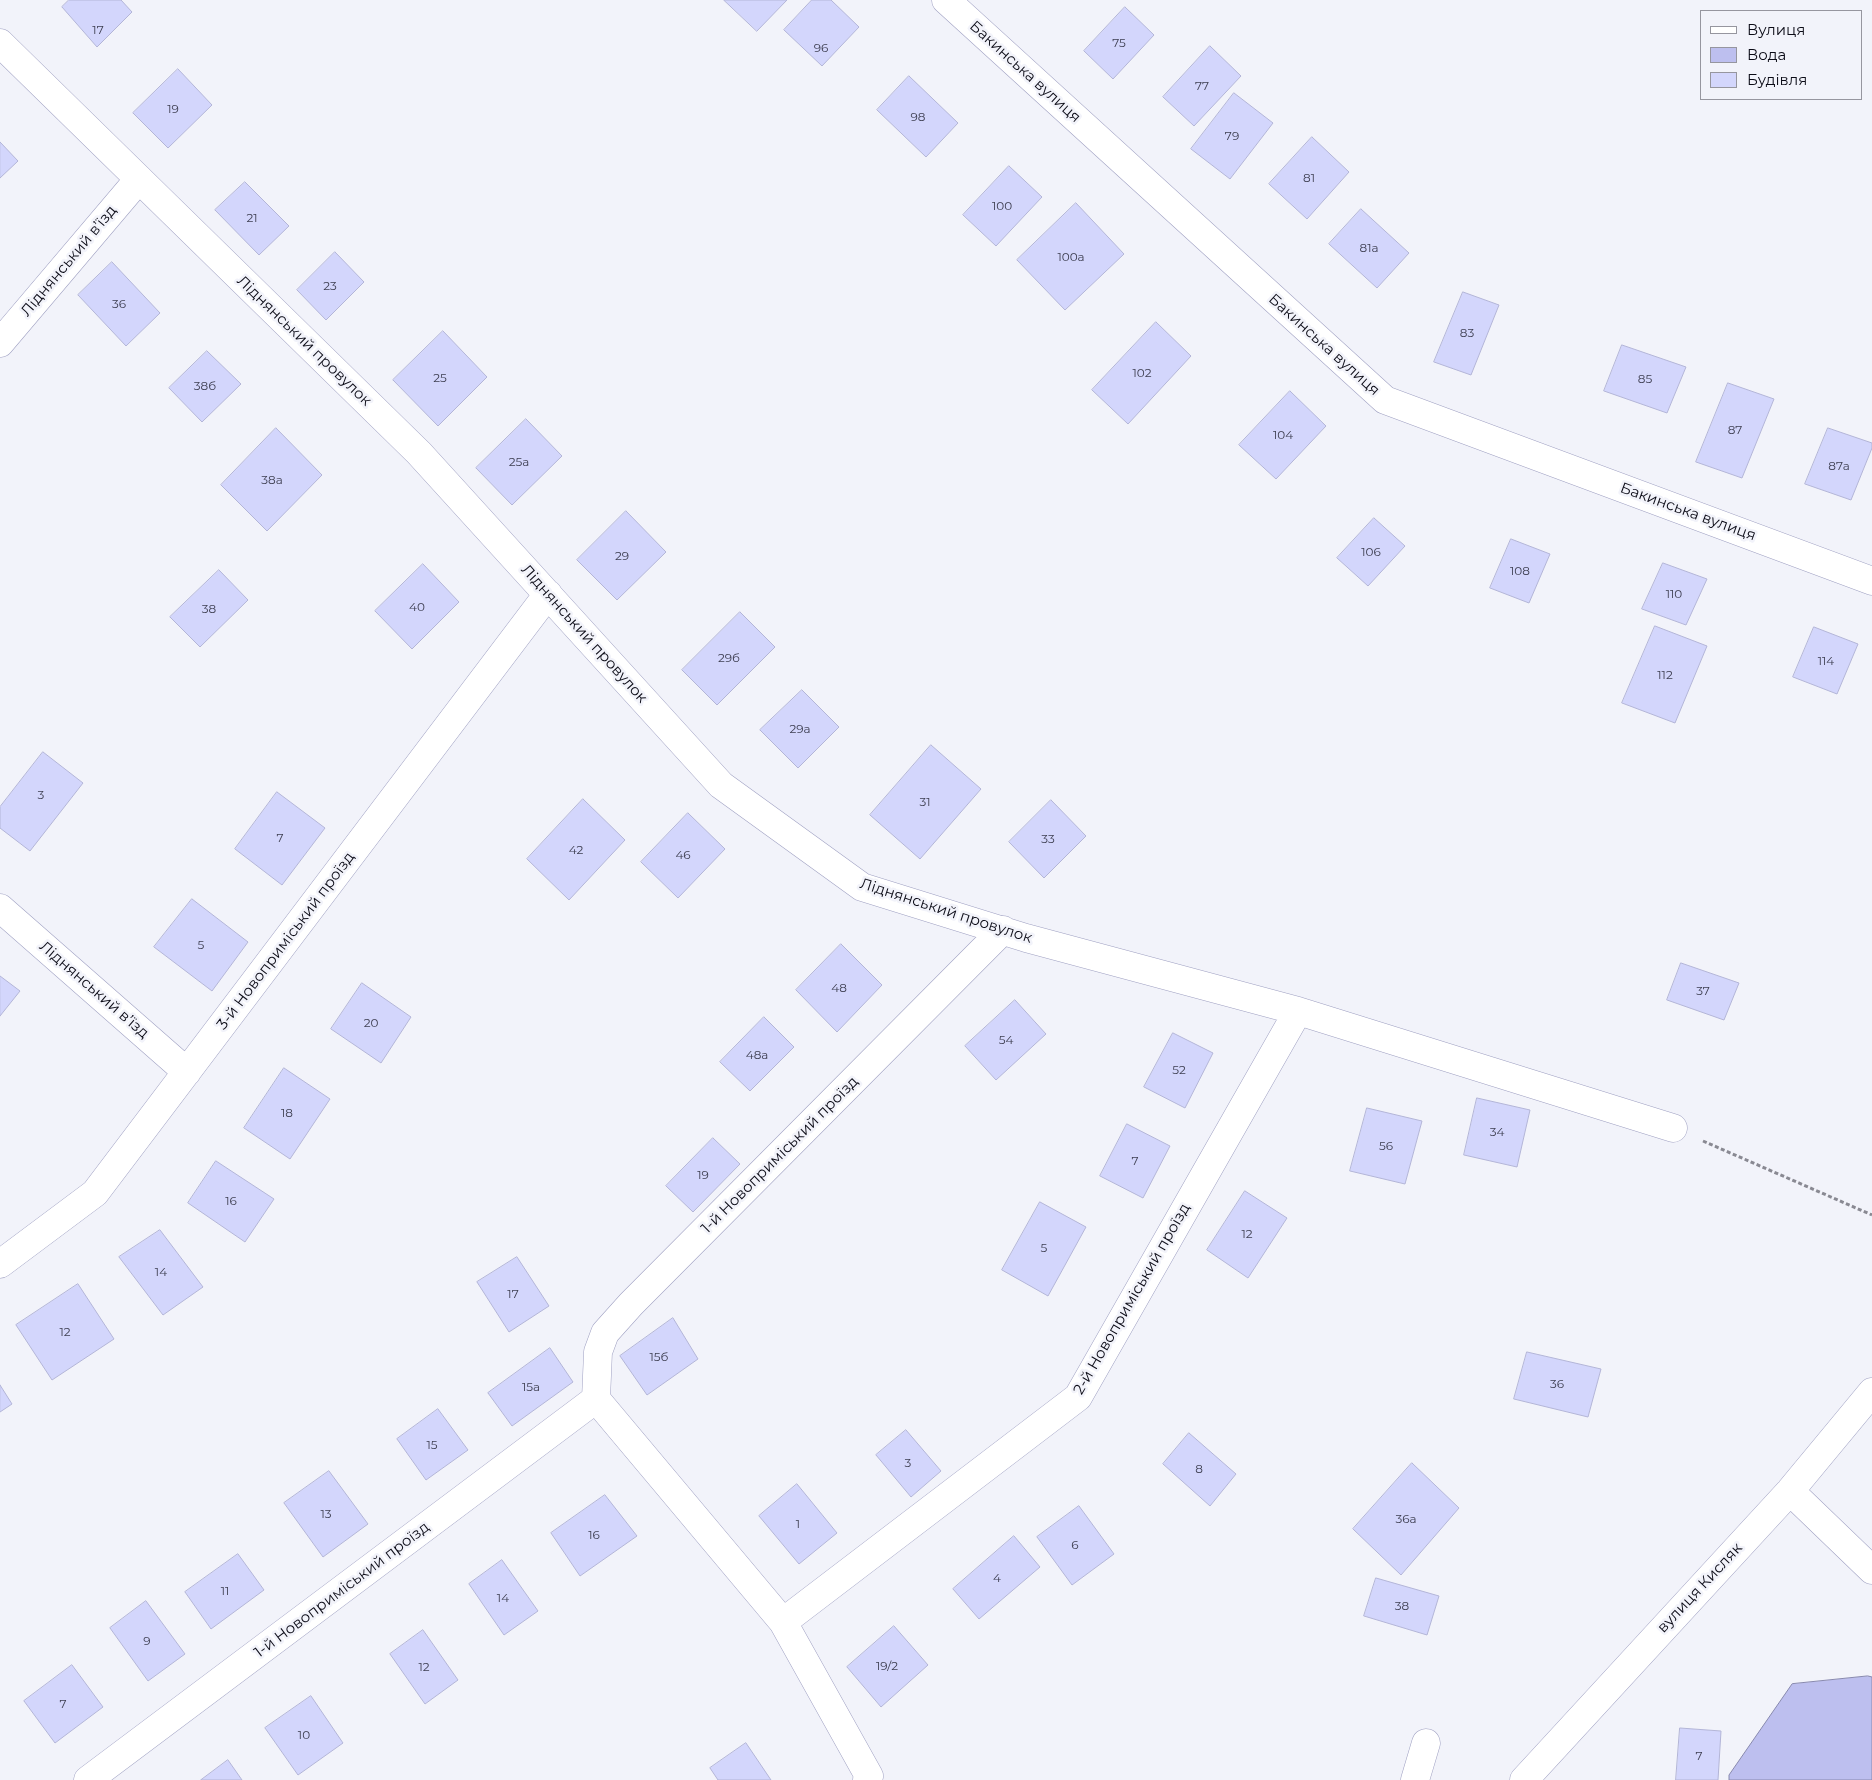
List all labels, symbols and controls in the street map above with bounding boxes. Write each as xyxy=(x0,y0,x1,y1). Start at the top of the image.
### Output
legend xyxy=(1700,10,1862,100)
street label: Бакинська вулиця xyxy=(966,17,1084,127)
text: Вулиця xyxy=(1747,20,1805,39)
house number: 17 xyxy=(92,23,104,37)
house number: 75 xyxy=(1112,36,1126,50)
house number: 96 xyxy=(814,41,828,55)
text: Вода xyxy=(1747,45,1786,64)
text: Будівля xyxy=(1747,70,1807,89)
house number: 77 xyxy=(1195,79,1209,93)
house number: 19 xyxy=(167,102,179,116)
house number: 98 xyxy=(911,110,925,124)
house number: 79 xyxy=(1225,129,1239,143)
house number: 81 xyxy=(1303,171,1315,185)
house number: 100 xyxy=(992,199,1012,213)
street label: Ліднянський в’їзд xyxy=(17,202,121,320)
house number: 21 xyxy=(246,211,258,225)
house number: 81а xyxy=(1360,241,1378,255)
house number: 100а xyxy=(1057,250,1085,264)
street label: Ліднянський провулок xyxy=(233,272,375,410)
house number: 23 xyxy=(323,279,337,293)
street label: Бакинська вулиця xyxy=(1265,290,1383,400)
house number: 36 xyxy=(112,297,126,311)
house number: 83 xyxy=(1460,326,1474,340)
house number: 102 xyxy=(1132,366,1152,380)
house number: 25 xyxy=(433,371,447,385)
house number: 85 xyxy=(1638,372,1652,386)
house number: 38б xyxy=(194,379,216,393)
house number: 87 xyxy=(1728,423,1742,437)
house number: 104 xyxy=(1273,428,1293,442)
house number: 25а xyxy=(509,455,529,469)
house number: 87а xyxy=(1828,459,1850,473)
house number: 38а xyxy=(261,473,283,487)
street label: Бакинська вулиця xyxy=(1618,479,1758,545)
house number: 106 xyxy=(1361,545,1381,559)
house number: 29 xyxy=(615,549,629,563)
street label: Ліднянський провулок xyxy=(517,561,651,707)
house number: 108 xyxy=(1510,564,1530,578)
house number: 110 xyxy=(1666,587,1682,601)
house number: 40 xyxy=(409,600,425,614)
house number: 38 xyxy=(202,602,216,616)
house number: 29б xyxy=(718,651,740,665)
house number: 114 xyxy=(1818,654,1834,668)
house number: 112 xyxy=(1657,668,1673,682)
house number: 29а xyxy=(789,722,811,736)
house number: 3 xyxy=(38,788,44,802)
house number: 31 xyxy=(919,795,931,809)
house number: 7 xyxy=(276,831,284,845)
house number: 33 xyxy=(1041,832,1055,846)
house number: 42 xyxy=(569,843,583,857)
house number: 46 xyxy=(675,848,691,862)
street label: 3-й Новоприміський проїзд xyxy=(213,849,359,1033)
street label: Ліднянський провулок xyxy=(858,875,1034,947)
street label: Ліднянський в’їзд xyxy=(36,938,152,1042)
house number: 5 xyxy=(198,938,204,952)
house number: 48 xyxy=(831,981,847,995)
house number: 37 xyxy=(1696,984,1710,998)
house number: 20 xyxy=(364,1016,378,1030)
house number: 54 xyxy=(999,1033,1013,1047)
house number: 48а xyxy=(746,1048,768,1062)
house number: 52 xyxy=(1172,1063,1186,1077)
street label: 1-й Новоприміський проїзд xyxy=(698,1073,862,1237)
house number: 18 xyxy=(281,1106,293,1120)
house number: 34 xyxy=(1490,1125,1504,1139)
house number: 56 xyxy=(1379,1139,1393,1153)
house number: 7 xyxy=(1131,1154,1139,1168)
house number: 19 xyxy=(697,1168,709,1182)
house number: 16 xyxy=(225,1194,237,1208)
street label: 2-й Новоприміський проїзд xyxy=(1070,1200,1194,1398)
house number: 12 xyxy=(1241,1227,1253,1241)
house number: 5 xyxy=(1041,1241,1047,1255)
house number: 14 xyxy=(155,1265,167,1279)
house number: 17 xyxy=(507,1287,519,1301)
house number: 12 xyxy=(59,1325,71,1339)
house number: 15б xyxy=(649,1350,669,1364)
house number: 36 xyxy=(1550,1377,1564,1391)
house number: 15а xyxy=(522,1380,540,1394)
house number: 15 xyxy=(426,1438,438,1452)
house number: 3 xyxy=(905,1456,911,1470)
house number: 8 xyxy=(1195,1462,1203,1476)
house number: 13 xyxy=(320,1507,332,1521)
house number: 36а xyxy=(1395,1512,1417,1526)
house number: 1 xyxy=(796,1517,800,1531)
street label: 1-й Новоприміський проїзд xyxy=(251,1518,433,1662)
house number: 16 xyxy=(588,1528,600,1542)
house number: 6 xyxy=(1071,1538,1079,1552)
street label: вулиця Кисляк xyxy=(1654,1539,1746,1637)
house number: 4 xyxy=(993,1571,1001,1585)
house number: 11 xyxy=(221,1584,229,1598)
house number: 14 xyxy=(497,1591,509,1605)
house number: 38 xyxy=(1395,1599,1409,1613)
house number: 9 xyxy=(143,1634,151,1648)
house number: 19/2 xyxy=(876,1659,898,1673)
house number: 12 xyxy=(418,1660,430,1674)
house number: 7 xyxy=(59,1697,67,1711)
house number: 10 xyxy=(298,1728,310,1742)
house number: 7 xyxy=(1695,1749,1703,1763)

